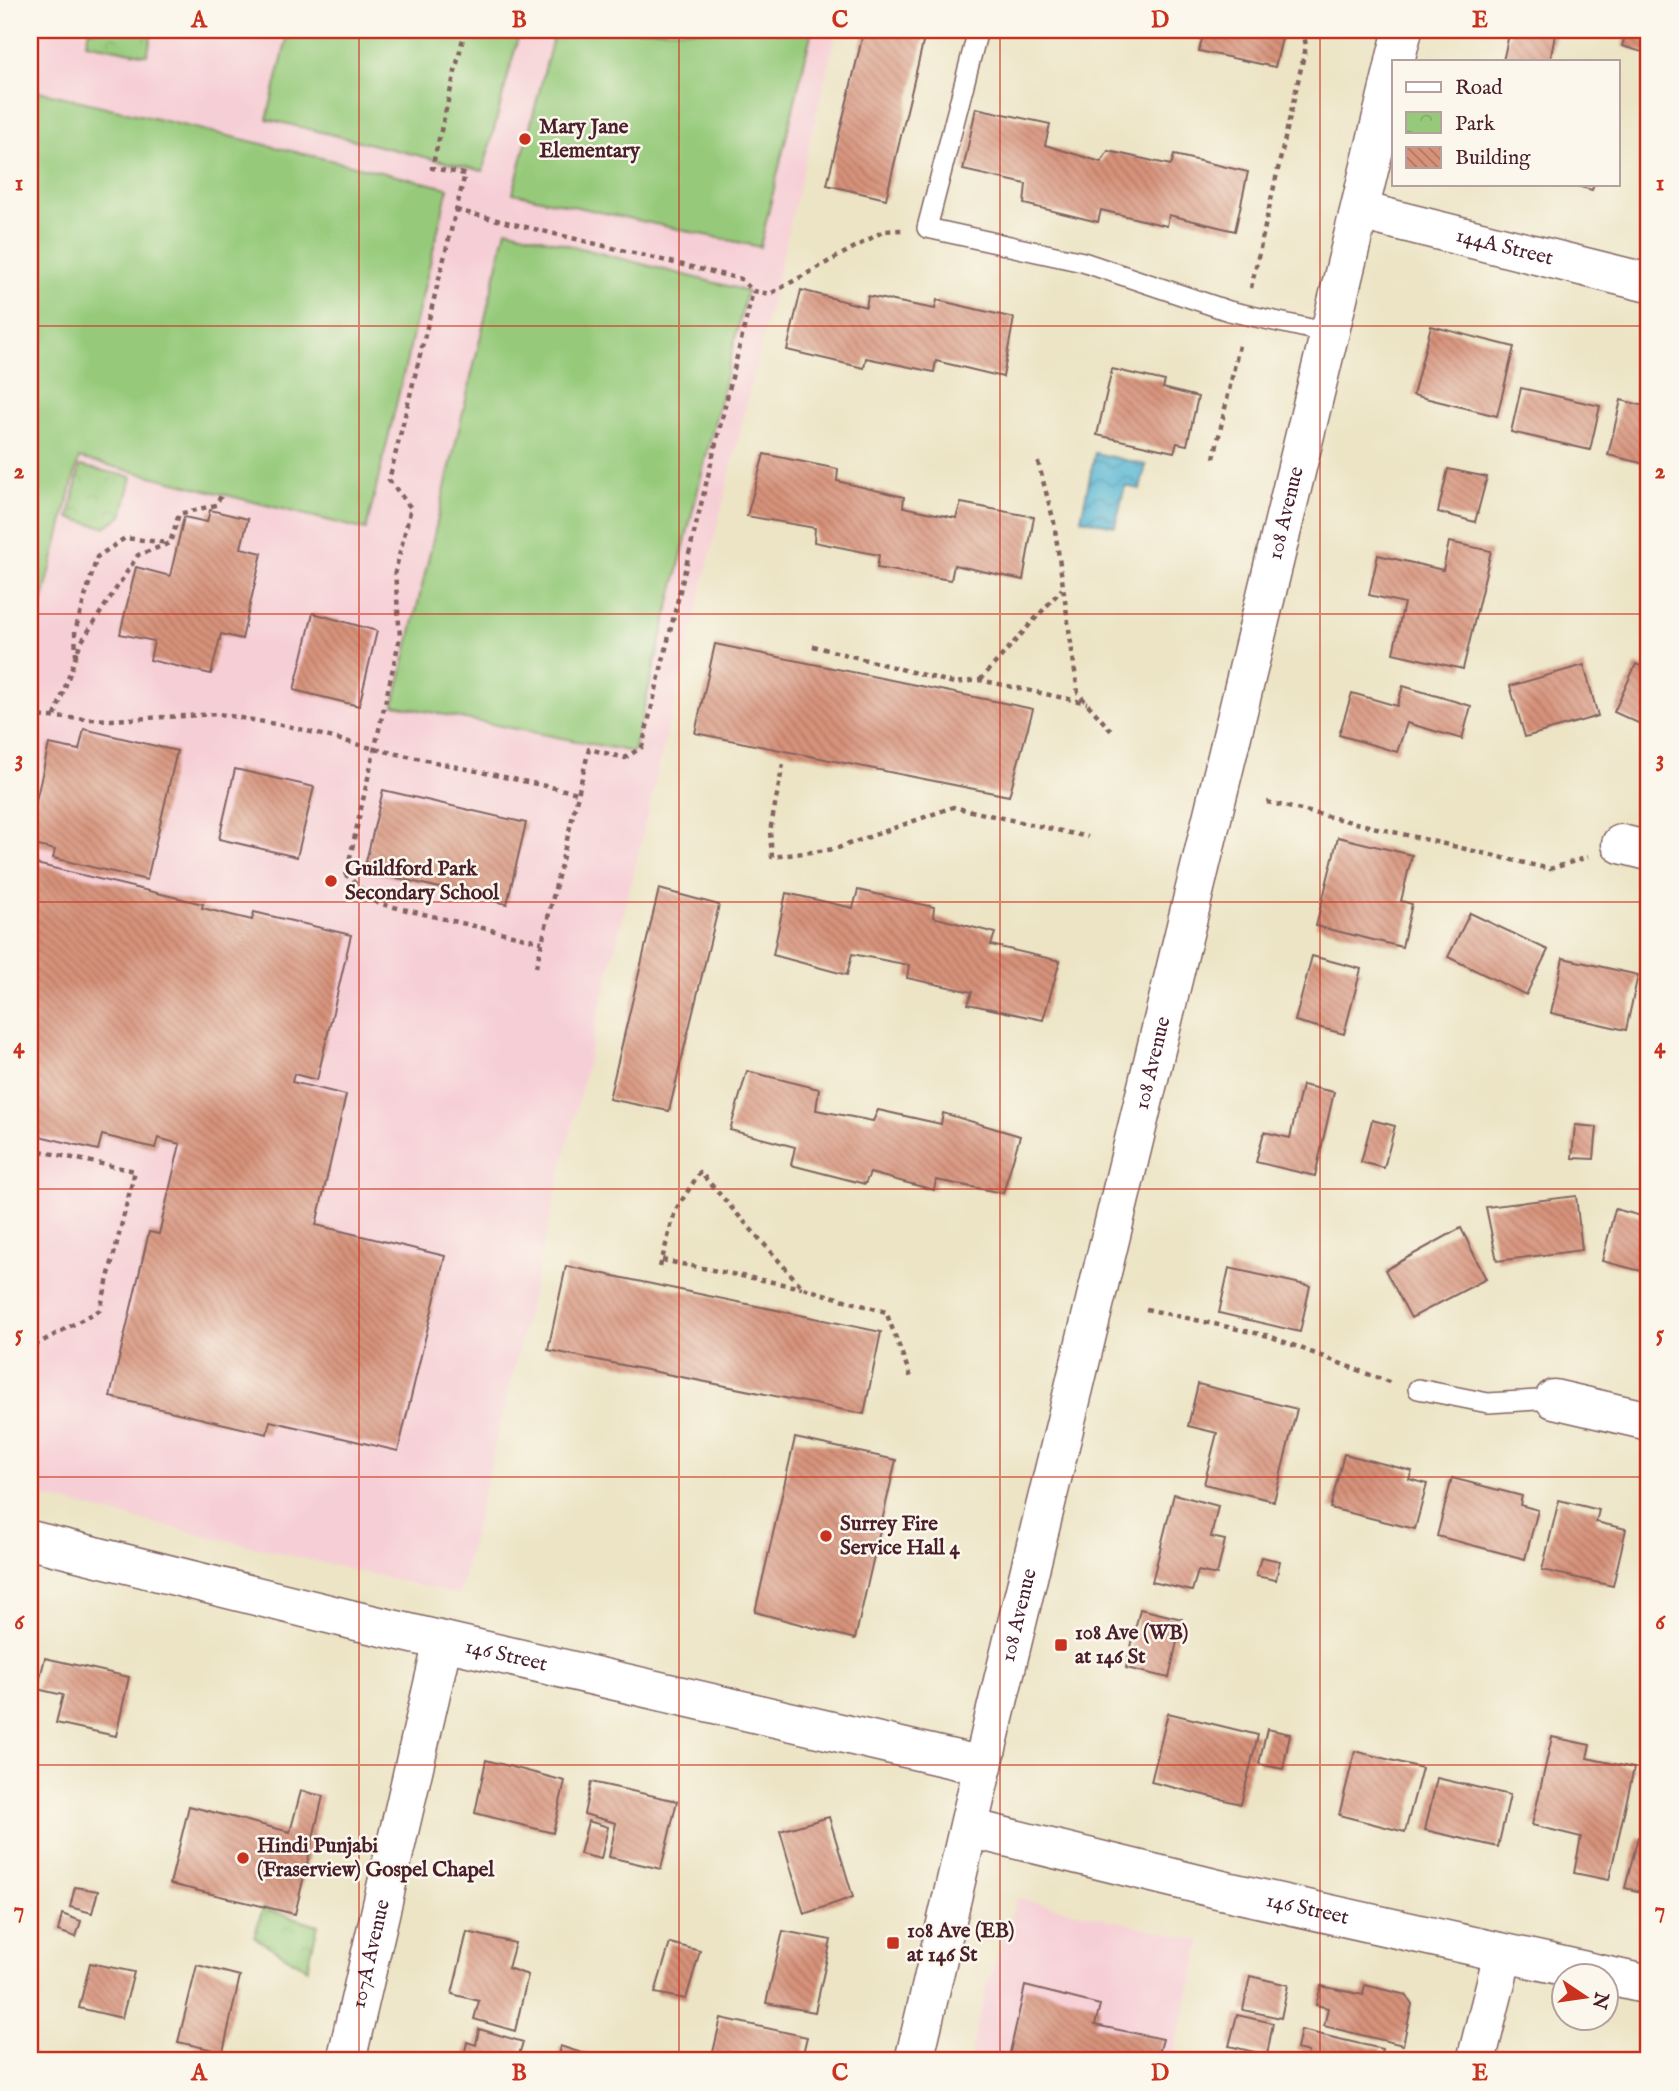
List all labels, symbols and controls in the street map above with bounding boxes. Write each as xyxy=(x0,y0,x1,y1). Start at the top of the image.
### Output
text: A xyxy=(190,6,208,35)
text: B xyxy=(511,6,527,35)
text: C xyxy=(832,6,849,35)
text: D xyxy=(1151,6,1169,35)
text: E xyxy=(1472,6,1488,35)
legend xyxy=(1392,60,1620,186)
text: Road xyxy=(1455,75,1503,102)
text: Park xyxy=(1455,111,1496,138)
place label: Mary Jane Elementary xyxy=(539,114,641,165)
marker: Mary Jane Elementary xyxy=(517,131,533,147)
text: Building xyxy=(1455,145,1531,172)
text: 1 xyxy=(15,169,23,198)
text: 1 xyxy=(1656,169,1664,198)
street label: 144A Street xyxy=(1453,222,1556,272)
text: 2 xyxy=(14,457,25,486)
text: 2 xyxy=(1655,457,1666,486)
street label: 108 Avenue xyxy=(1262,463,1310,562)
text: 3 xyxy=(15,745,23,774)
text: 3 xyxy=(1656,745,1664,774)
place label: Guildford Park Secondary School xyxy=(345,856,500,907)
marker: Guildford Park Secondary School xyxy=(323,873,339,889)
street label: 108 Avenue xyxy=(1128,1013,1177,1113)
text: 4 xyxy=(13,1032,25,1061)
text: 4 xyxy=(1654,1032,1666,1061)
text: 5 xyxy=(15,1320,24,1349)
text: 5 xyxy=(1656,1320,1665,1349)
place label: Surrey Fire Service Hall 4 xyxy=(840,1511,960,1562)
marker: Surrey Fire Service Hall 4 xyxy=(818,1528,834,1544)
street label: 108 Avenue xyxy=(995,1565,1043,1665)
text: 6 xyxy=(14,1608,25,1637)
text: 6 xyxy=(1655,1608,1666,1637)
place label: 108 Ave (WB) at 146 St xyxy=(1075,1620,1188,1671)
street label: 146 Street xyxy=(462,1633,550,1678)
marker: 108 Ave (WB) at 146 St xyxy=(1053,1637,1069,1653)
place label: Hindi Punjabi (Fraserview) Gospel Chapel xyxy=(257,1833,495,1884)
marker: Hindi Punjabi (Fraserview) Gospel Chapel xyxy=(235,1850,251,1866)
street label: 146 Street xyxy=(1264,1887,1351,1931)
text: 7 xyxy=(14,1896,24,1925)
street label: 107A Avenue xyxy=(345,1896,396,2011)
text: 7 xyxy=(1655,1896,1665,1925)
place label: 108 Ave (EB) at 146 St xyxy=(907,1918,1014,1969)
marker: 108 Ave (EB) at 146 St xyxy=(885,1935,901,1951)
north arrow xyxy=(1550,1962,1620,2032)
text: N xyxy=(1586,1989,1613,2012)
text: A xyxy=(190,2059,208,2088)
text: B xyxy=(511,2059,527,2088)
text: C xyxy=(832,2059,849,2088)
text: D xyxy=(1151,2059,1169,2088)
text: E xyxy=(1472,2059,1488,2088)

